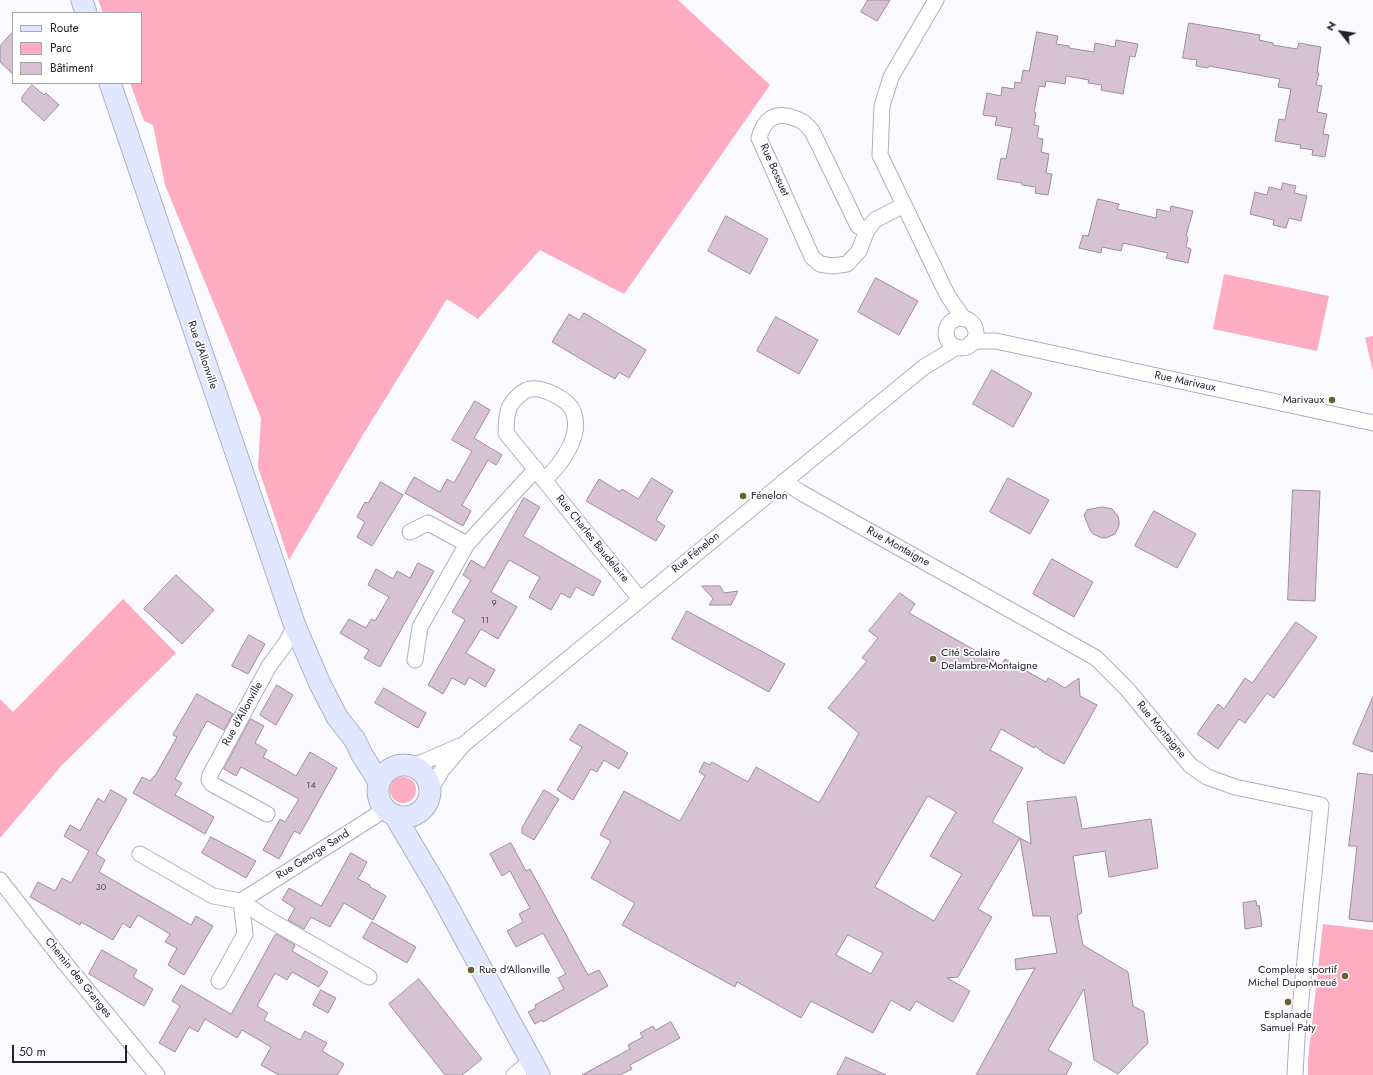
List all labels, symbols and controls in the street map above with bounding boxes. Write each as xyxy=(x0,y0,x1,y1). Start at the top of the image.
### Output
legend xyxy=(12,12,142,84)
north arrow xyxy=(1321,12,1361,52)
text: N xyxy=(1321,18,1340,34)
text: Route xyxy=(50,19,79,37)
text: Parc xyxy=(50,39,72,57)
text: Bâtiment xyxy=(50,59,93,77)
street label: Rue Bossuet xyxy=(757,142,791,198)
street label: Rue d'Allonville xyxy=(184,319,220,391)
street label: Rue Marivaux xyxy=(1153,369,1217,395)
place label: Marivaux xyxy=(1283,393,1324,407)
marker: Marivaux xyxy=(1327,395,1337,405)
place label: Fénelon xyxy=(751,489,788,503)
marker: Fénelon xyxy=(738,491,748,501)
street label: Rue Charles Baudelaire xyxy=(553,493,631,585)
street label: Rue Montaigne xyxy=(864,524,932,570)
street label: Rue Fénelon xyxy=(670,530,722,576)
house number: 9 xyxy=(491,599,497,609)
house number: 11 xyxy=(481,616,489,626)
place label: Cité Scolaire Delambre-Montaigne xyxy=(941,646,1038,672)
marker: Cité Scolaire Delambre-Montaigne xyxy=(928,654,938,664)
street label: Rue d'Allonville xyxy=(220,680,266,748)
street label: Rue Montaigne xyxy=(1133,699,1189,761)
house number: 14 xyxy=(306,781,316,791)
street label: Rue George Sand xyxy=(274,827,352,883)
house number: 30 xyxy=(96,883,106,893)
street label: Chemin des Granges xyxy=(42,935,114,1021)
place label: Rue d'Allonville xyxy=(479,963,550,977)
place label: Complexe sportif Michel Dupontreué xyxy=(1248,963,1337,989)
marker: Rue d'Allonville xyxy=(466,965,476,975)
marker: Complexe sportif Michel Dupontreué xyxy=(1340,971,1350,981)
marker: Esplanade Samuel Paty xyxy=(1283,997,1293,1007)
place label: Esplanade Samuel Paty xyxy=(1260,1008,1316,1034)
scale bar xyxy=(14,1037,129,1063)
text: 50 m xyxy=(19,1043,46,1061)

